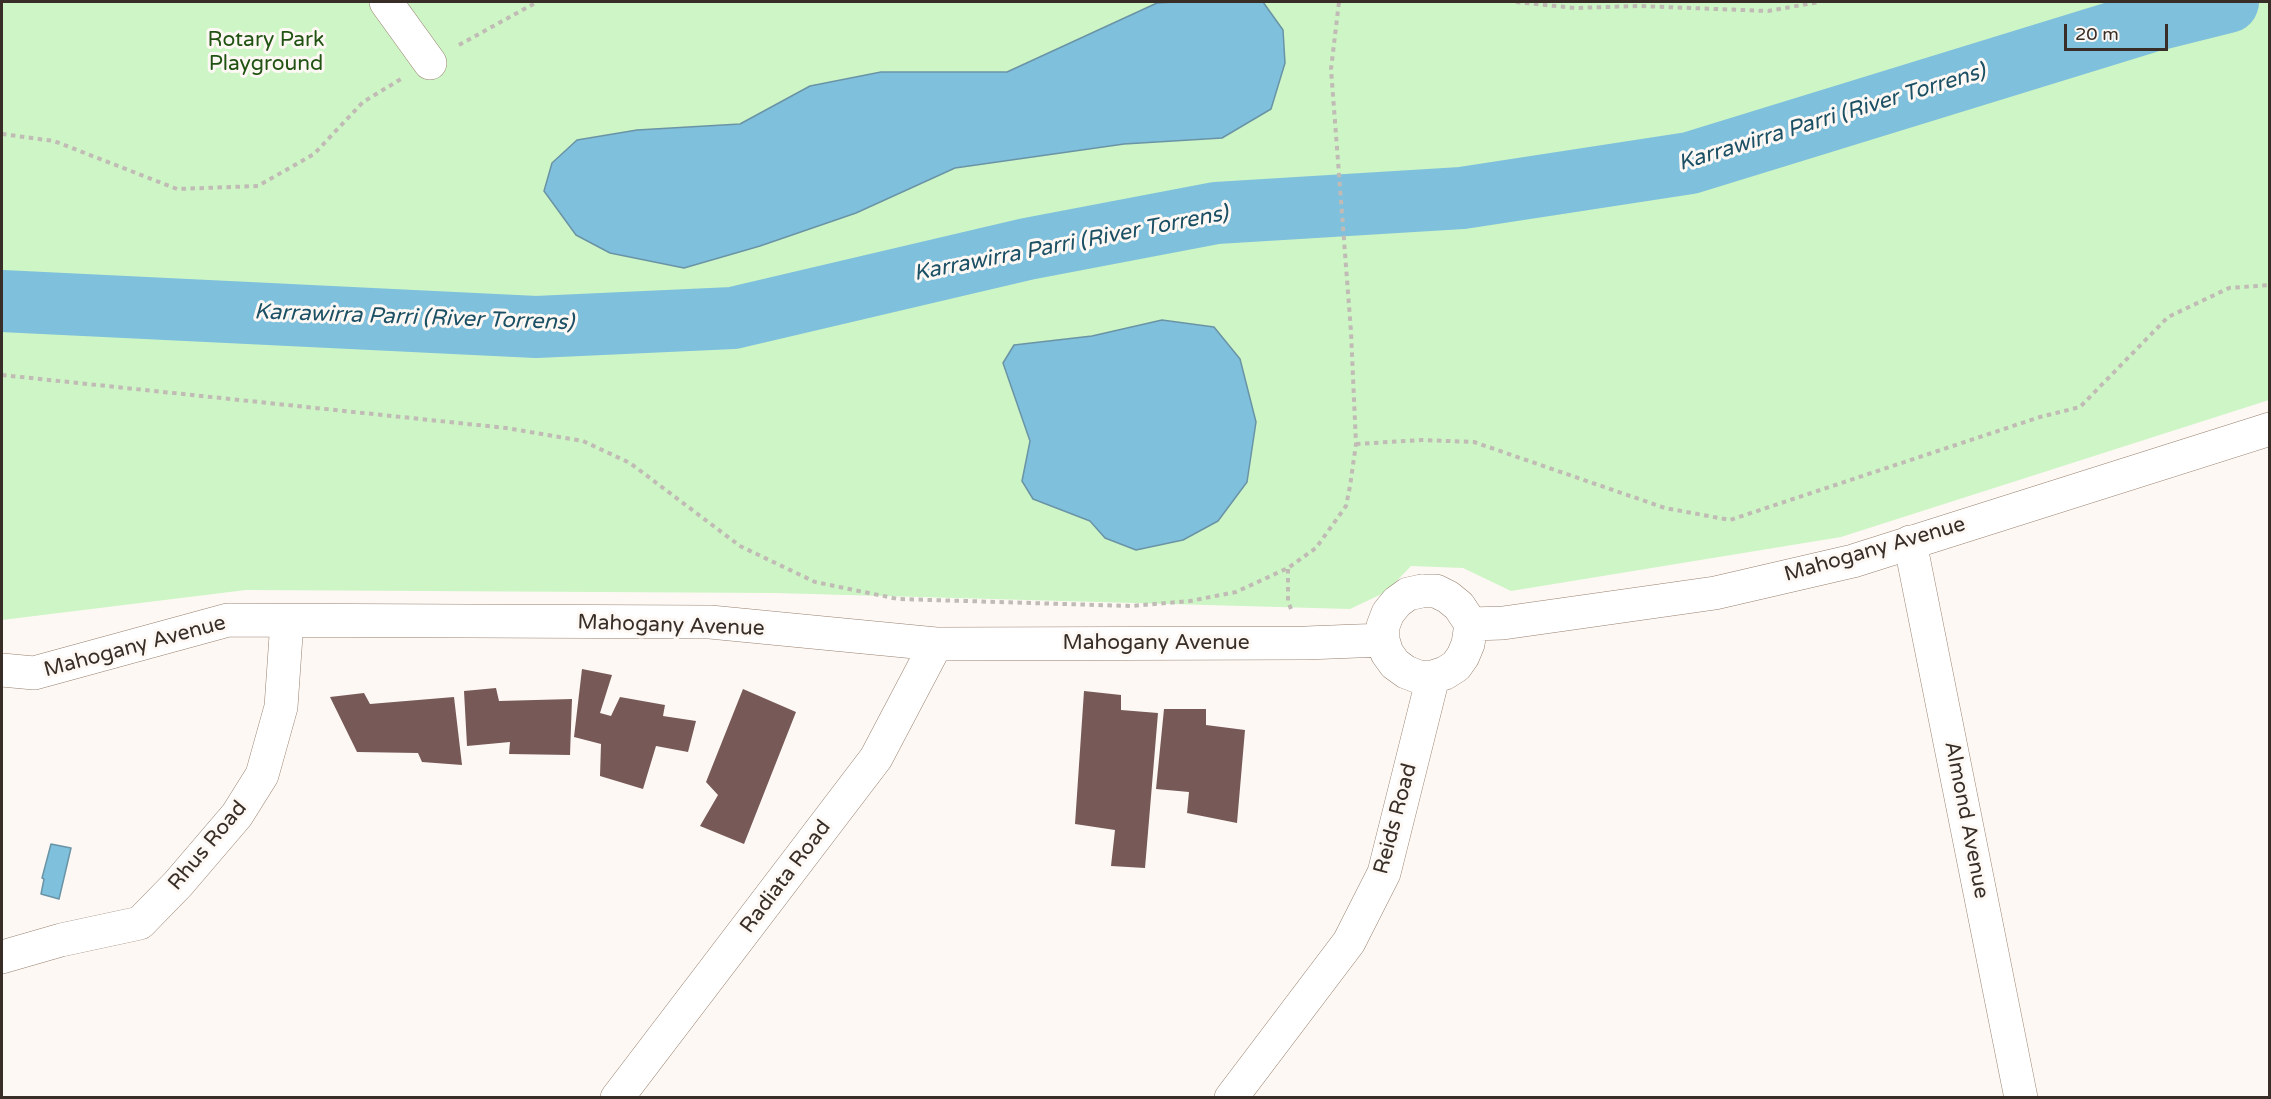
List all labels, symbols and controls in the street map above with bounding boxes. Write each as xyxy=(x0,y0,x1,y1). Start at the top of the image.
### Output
scale bar xyxy=(2067,12,2170,50)
text: 20 m xyxy=(2075,23,2119,45)
park label: Rotary Park Playground xyxy=(207,27,325,77)
water label: Karrawirra Parri (River Torrens) xyxy=(1675,59,1989,177)
water label: Karrawirra Parri (River Torrens) xyxy=(912,201,1230,287)
water label: Karrawirra Parri (River Torrens) xyxy=(254,299,574,337)
street label: Mahogany Avenue xyxy=(1782,512,1968,588)
street label: Mahogany Avenue xyxy=(577,610,765,642)
street label: Mahogany Avenue xyxy=(41,611,229,683)
street label: Mahogany Avenue xyxy=(1062,630,1250,656)
street label: Almond Avenue xyxy=(1938,739,1994,901)
street label: Reids Road xyxy=(1369,761,1423,877)
street label: Rhus Road xyxy=(163,796,253,896)
street label: Radiata Road xyxy=(735,816,837,938)

